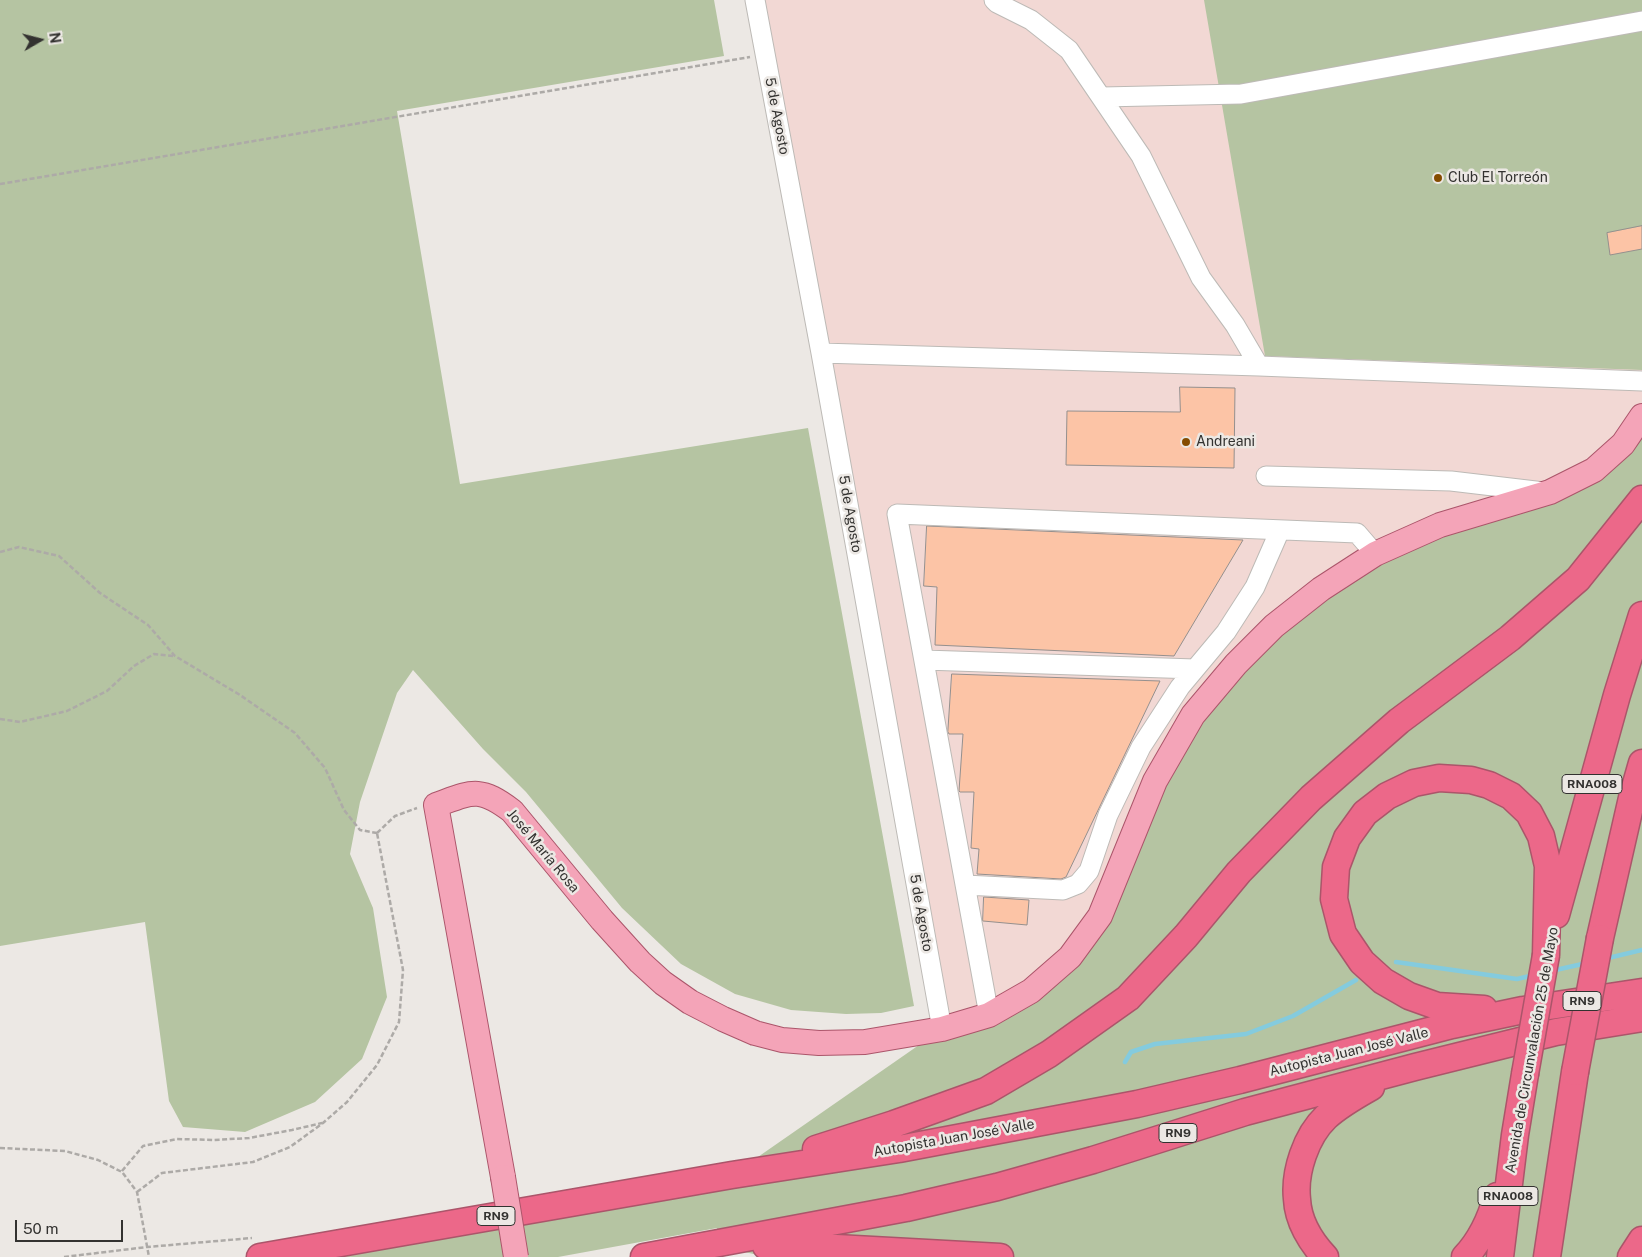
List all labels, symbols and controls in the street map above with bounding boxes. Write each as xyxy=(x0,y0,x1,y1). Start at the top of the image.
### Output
north arrow xyxy=(15,15,65,65)
text: N xyxy=(46,31,64,44)
street label: 5 de Agosto xyxy=(761,76,793,156)
place label: Club El Torreón xyxy=(1448,170,1548,186)
marker: Club El Torreón xyxy=(1432,172,1444,184)
place label: Andreani xyxy=(1196,434,1255,450)
marker: Andreani xyxy=(1180,436,1192,448)
street label: 5 de Agosto xyxy=(835,474,865,554)
road number: RNA008 xyxy=(1562,774,1622,794)
street label: José María Rosa xyxy=(503,806,583,896)
street label: 5 de Agosto xyxy=(906,873,936,953)
street label: Avenida de Circunvalación 25 de Mayo xyxy=(1502,926,1562,1174)
road number: RN9 xyxy=(1563,991,1601,1010)
street label: Autopista Juan José Valle xyxy=(1268,1024,1430,1080)
street label: Autopista Juan José Valle xyxy=(872,1116,1036,1160)
road number: RN9 xyxy=(1159,1124,1197,1142)
road number: RNA008 xyxy=(1478,1186,1538,1206)
road number: RN9 xyxy=(477,1206,515,1226)
scale bar xyxy=(18,1210,125,1242)
text: 50 m xyxy=(23,1220,58,1237)

